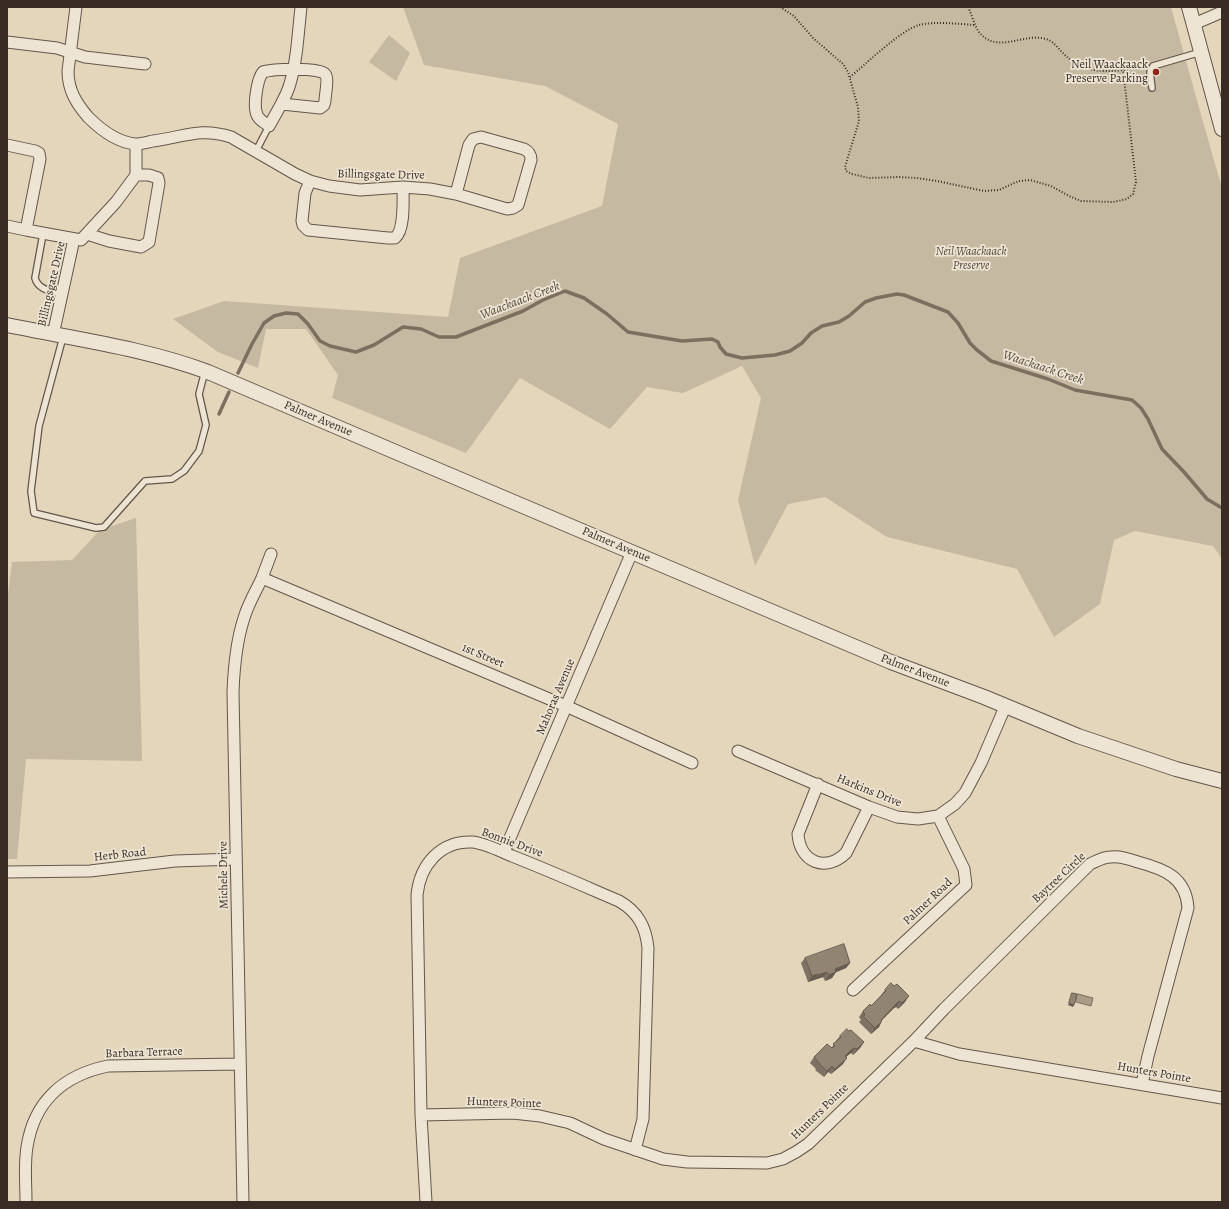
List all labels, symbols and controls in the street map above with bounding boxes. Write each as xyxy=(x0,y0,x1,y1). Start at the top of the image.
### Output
place label: Neil Waackaack Preserve Parking xyxy=(1065,58,1148,86)
marker: Neil Waackaack Preserve Parking xyxy=(1151,67,1161,77)
street label: Billingsgate Drive xyxy=(337,167,425,183)
street label: Billingsgate Drive xyxy=(35,240,69,328)
park label: Neil Waackaack Preserve xyxy=(935,245,1007,273)
water label: Waackaack Creek xyxy=(478,279,562,323)
water label: Waackaack Creek xyxy=(1001,348,1085,388)
street label: Palmer Avenue xyxy=(282,398,354,440)
street label: Palmer Avenue xyxy=(580,524,652,566)
street label: 1st Street xyxy=(460,641,506,671)
street label: Palmer Avenue xyxy=(878,651,952,691)
street label: Mahoras Avenue xyxy=(534,657,578,737)
street label: Harkins Drive xyxy=(834,771,904,811)
street label: Bonnie Drive xyxy=(479,825,545,861)
street label: Michele Drive xyxy=(216,841,232,909)
street label: Herb Road xyxy=(93,845,147,865)
street label: Baytree Circle xyxy=(1029,850,1089,906)
street label: Palmer Road xyxy=(900,876,956,928)
street label: Barbara Terrace xyxy=(105,1044,183,1062)
street label: Hunters Pointe xyxy=(1116,1059,1192,1087)
street label: Hunters Pointe xyxy=(788,1081,852,1143)
street label: Hunters Pointe xyxy=(466,1095,542,1111)

